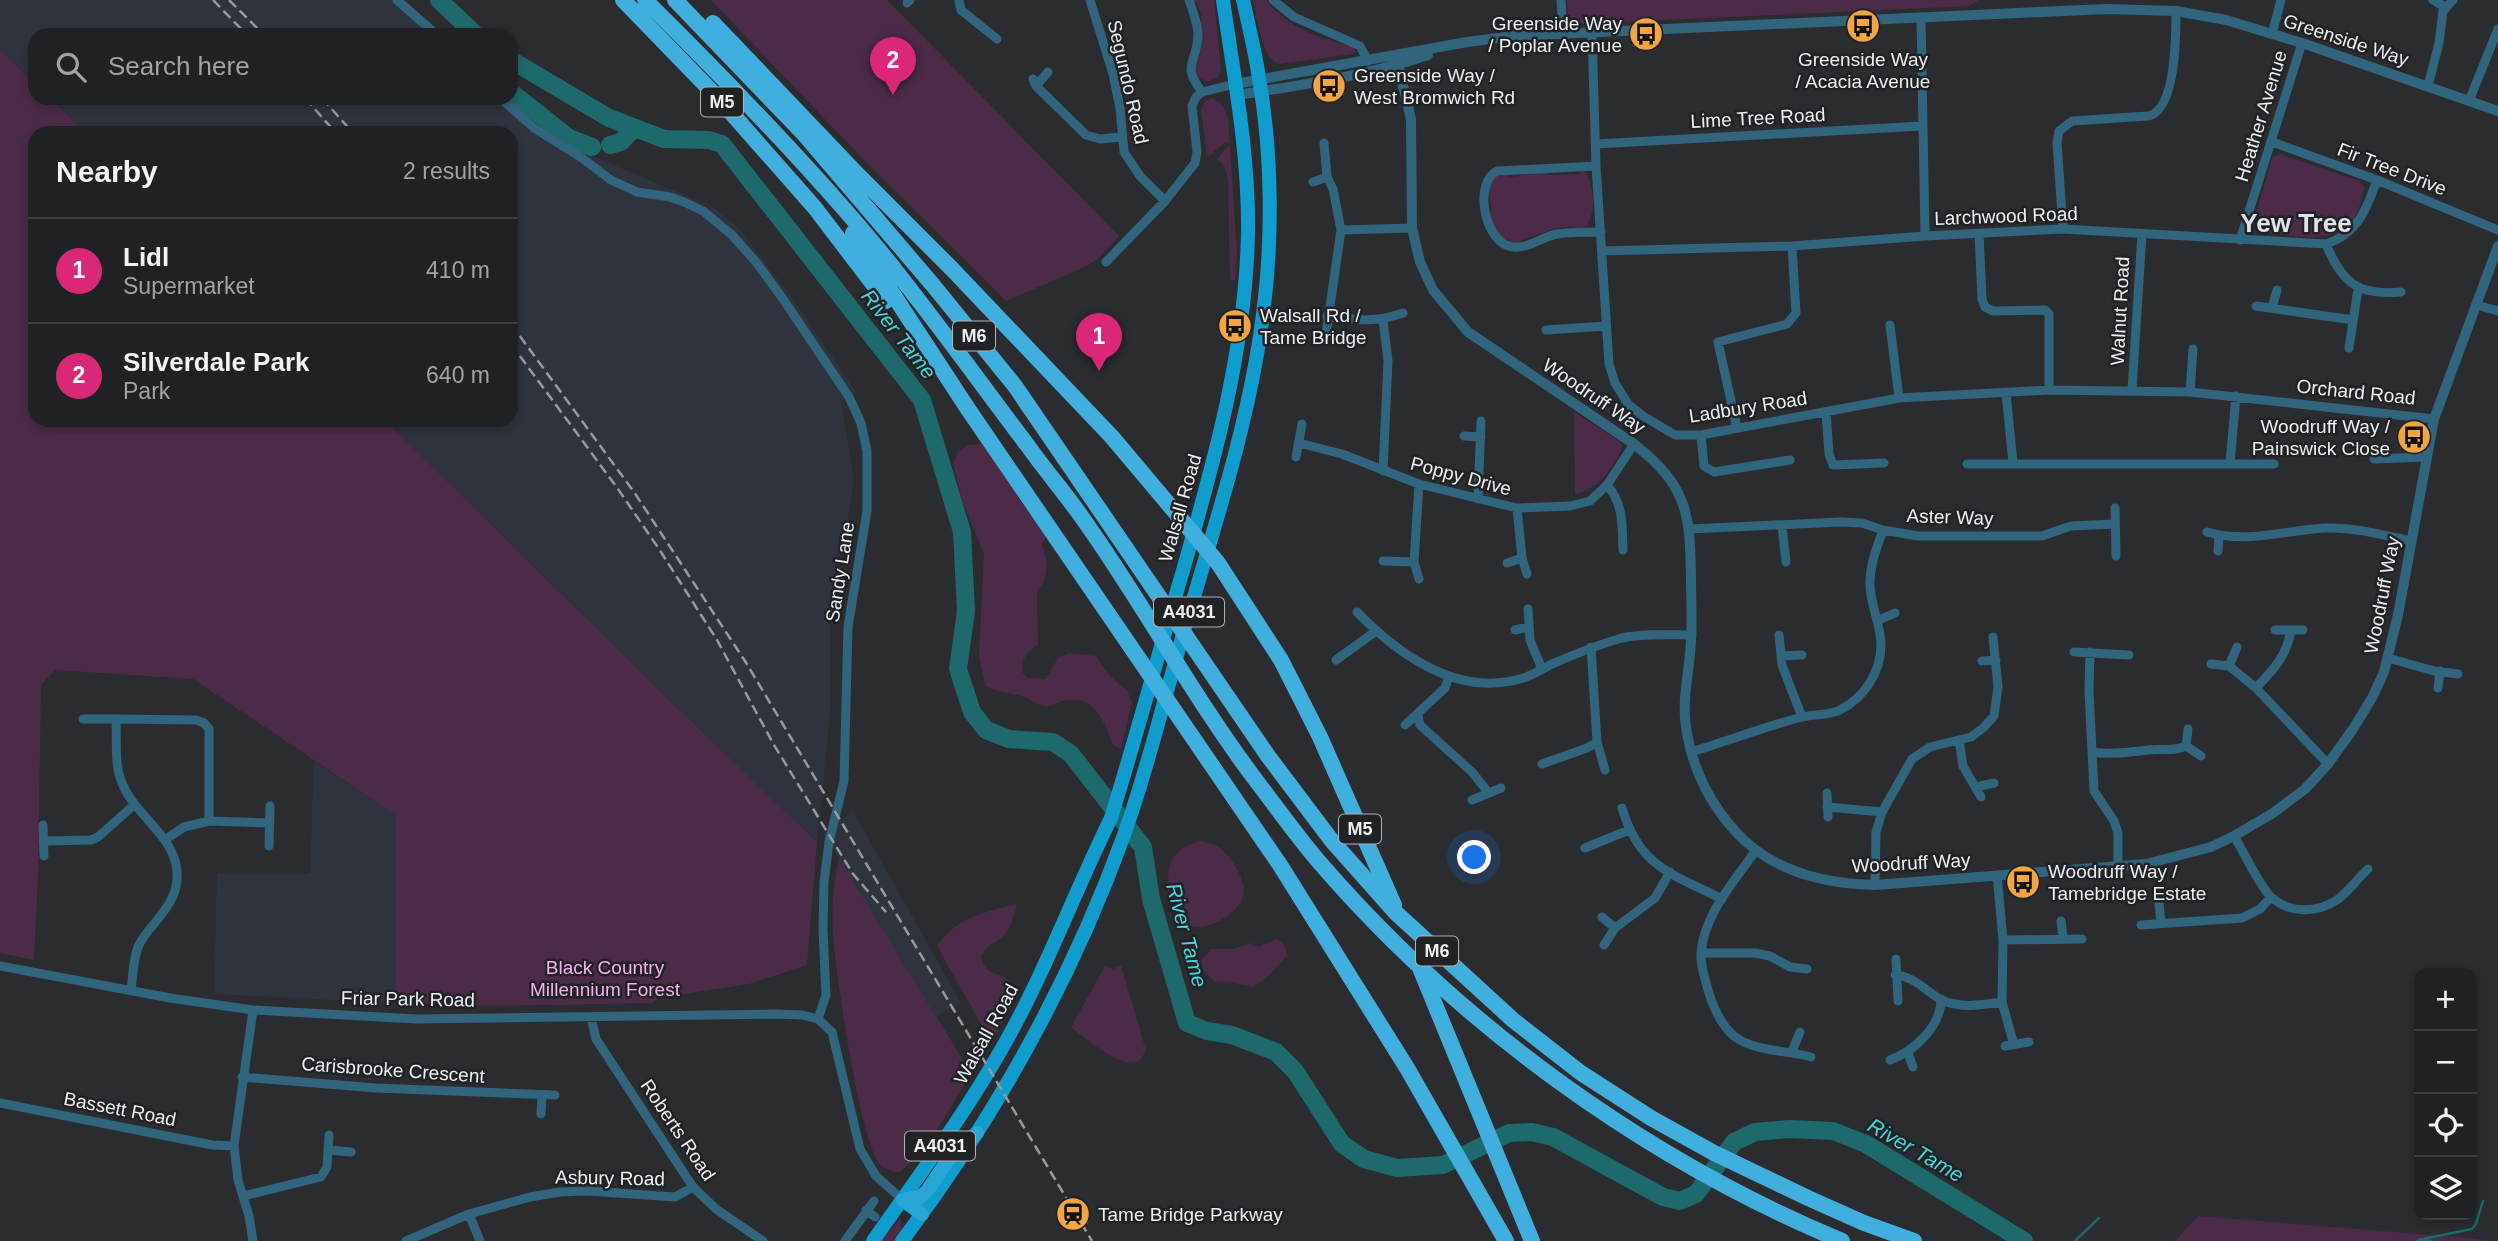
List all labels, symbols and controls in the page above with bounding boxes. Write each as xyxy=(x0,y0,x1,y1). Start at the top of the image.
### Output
bus stop icon: Greenside Way / Acacia Avenue xyxy=(1844,7,1882,45)
street label: Greenside Way xyxy=(2281,10,2412,70)
place label: Greenside Way / Poplar Avenue xyxy=(1488,13,1622,56)
bus stop icon: Greenside Way / Poplar Avenue xyxy=(1627,15,1665,53)
street label: Segundo Road xyxy=(1104,18,1152,146)
search box xyxy=(28,28,518,105)
pin: 2 xyxy=(870,37,916,95)
icon: search xyxy=(52,48,90,86)
street label: Heather Avenue xyxy=(2231,48,2291,184)
place label: Greenside Way / Acacia Avenue xyxy=(1796,49,1930,92)
text: Search here xyxy=(108,51,250,81)
place label: Greenside Way / West Bromwich Rd xyxy=(1354,65,1515,108)
bus stop icon: Greenside Way / West Bromwich Rd xyxy=(1310,67,1348,105)
road number: M5 xyxy=(701,88,743,116)
street label: Lime Tree Road xyxy=(1690,104,1826,132)
street label: Fir Tree Drive xyxy=(2335,139,2449,199)
text: Nearby xyxy=(56,155,158,188)
text: 2 results xyxy=(403,158,490,184)
street label: Larchwood Road xyxy=(1934,203,2078,229)
district label: Yew Tree xyxy=(2240,208,2352,238)
text: Lidl xyxy=(123,242,169,272)
street label: Walnut Road xyxy=(2107,256,2133,366)
text: 1 xyxy=(73,257,85,283)
text: 410 m xyxy=(426,257,490,283)
text: Supermarket xyxy=(123,273,255,299)
water label: River Tame xyxy=(857,285,941,383)
place label: Walsall Rd / Tame Bridge xyxy=(1260,305,1367,348)
bus stop icon: Walsall Rd / Tame Bridge xyxy=(1216,307,1254,345)
pin: 1 xyxy=(1076,313,1122,371)
road number: M6 xyxy=(953,322,995,350)
text: Silverdale Park xyxy=(123,347,309,377)
street label: Woodruff Way xyxy=(1539,354,1650,438)
text: 2 xyxy=(73,362,85,388)
text: 640 m xyxy=(426,362,490,388)
street label: Orchard Road xyxy=(2296,375,2416,409)
text: Park xyxy=(123,378,170,404)
street label: Ladbury Road xyxy=(1687,387,1809,427)
place label: Woodruff Way / Painswick Close xyxy=(2252,416,2391,459)
bus stop icon: Woodruff Way / Painswick Close xyxy=(2395,418,2433,456)
street label: Walsall Road xyxy=(1155,452,1205,564)
street label: Poppy Drive xyxy=(1408,452,1514,500)
street label: Aster Way xyxy=(1906,505,1994,529)
street label: Sandy Lane xyxy=(822,520,858,624)
street label: Woodruff Way xyxy=(2360,534,2404,655)
road number: A4031 xyxy=(1154,598,1224,626)
road number: M5 xyxy=(1339,814,1381,844)
your location xyxy=(1457,840,1491,874)
street label: Woodruff Way xyxy=(1851,849,1971,877)
place label: Woodruff Way / Tamebridge Estate xyxy=(2048,861,2206,904)
bus stop icon: Woodruff Way / Tamebridge Estate xyxy=(2004,863,2042,901)
water label: River Tame xyxy=(1162,881,1212,989)
road number: M6 xyxy=(1416,936,1458,966)
park label: Black Country Millennium Forest xyxy=(530,957,681,1000)
map controls xyxy=(2414,968,2477,1220)
button: + xyxy=(2414,968,2477,1031)
street label: Walsall Road xyxy=(950,980,1022,1088)
street label: Friar Park Road xyxy=(341,987,475,1011)
button: − xyxy=(2414,1031,2477,1094)
street label: Carisbrooke Crescent xyxy=(301,1053,486,1087)
street label: Roberts Road xyxy=(637,1076,719,1184)
street label: Bassett Road xyxy=(62,1088,178,1130)
button: locate xyxy=(2414,1094,2477,1157)
water label: River Tame xyxy=(1864,1113,1968,1187)
road number: A4031 xyxy=(905,1132,975,1161)
button: layers xyxy=(2414,1157,2477,1220)
street label: Asbury Road xyxy=(555,1167,665,1189)
station icon: Tame Bridge Parkway xyxy=(1054,1195,1092,1233)
place label: Tame Bridge Parkway xyxy=(1098,1204,1283,1225)

